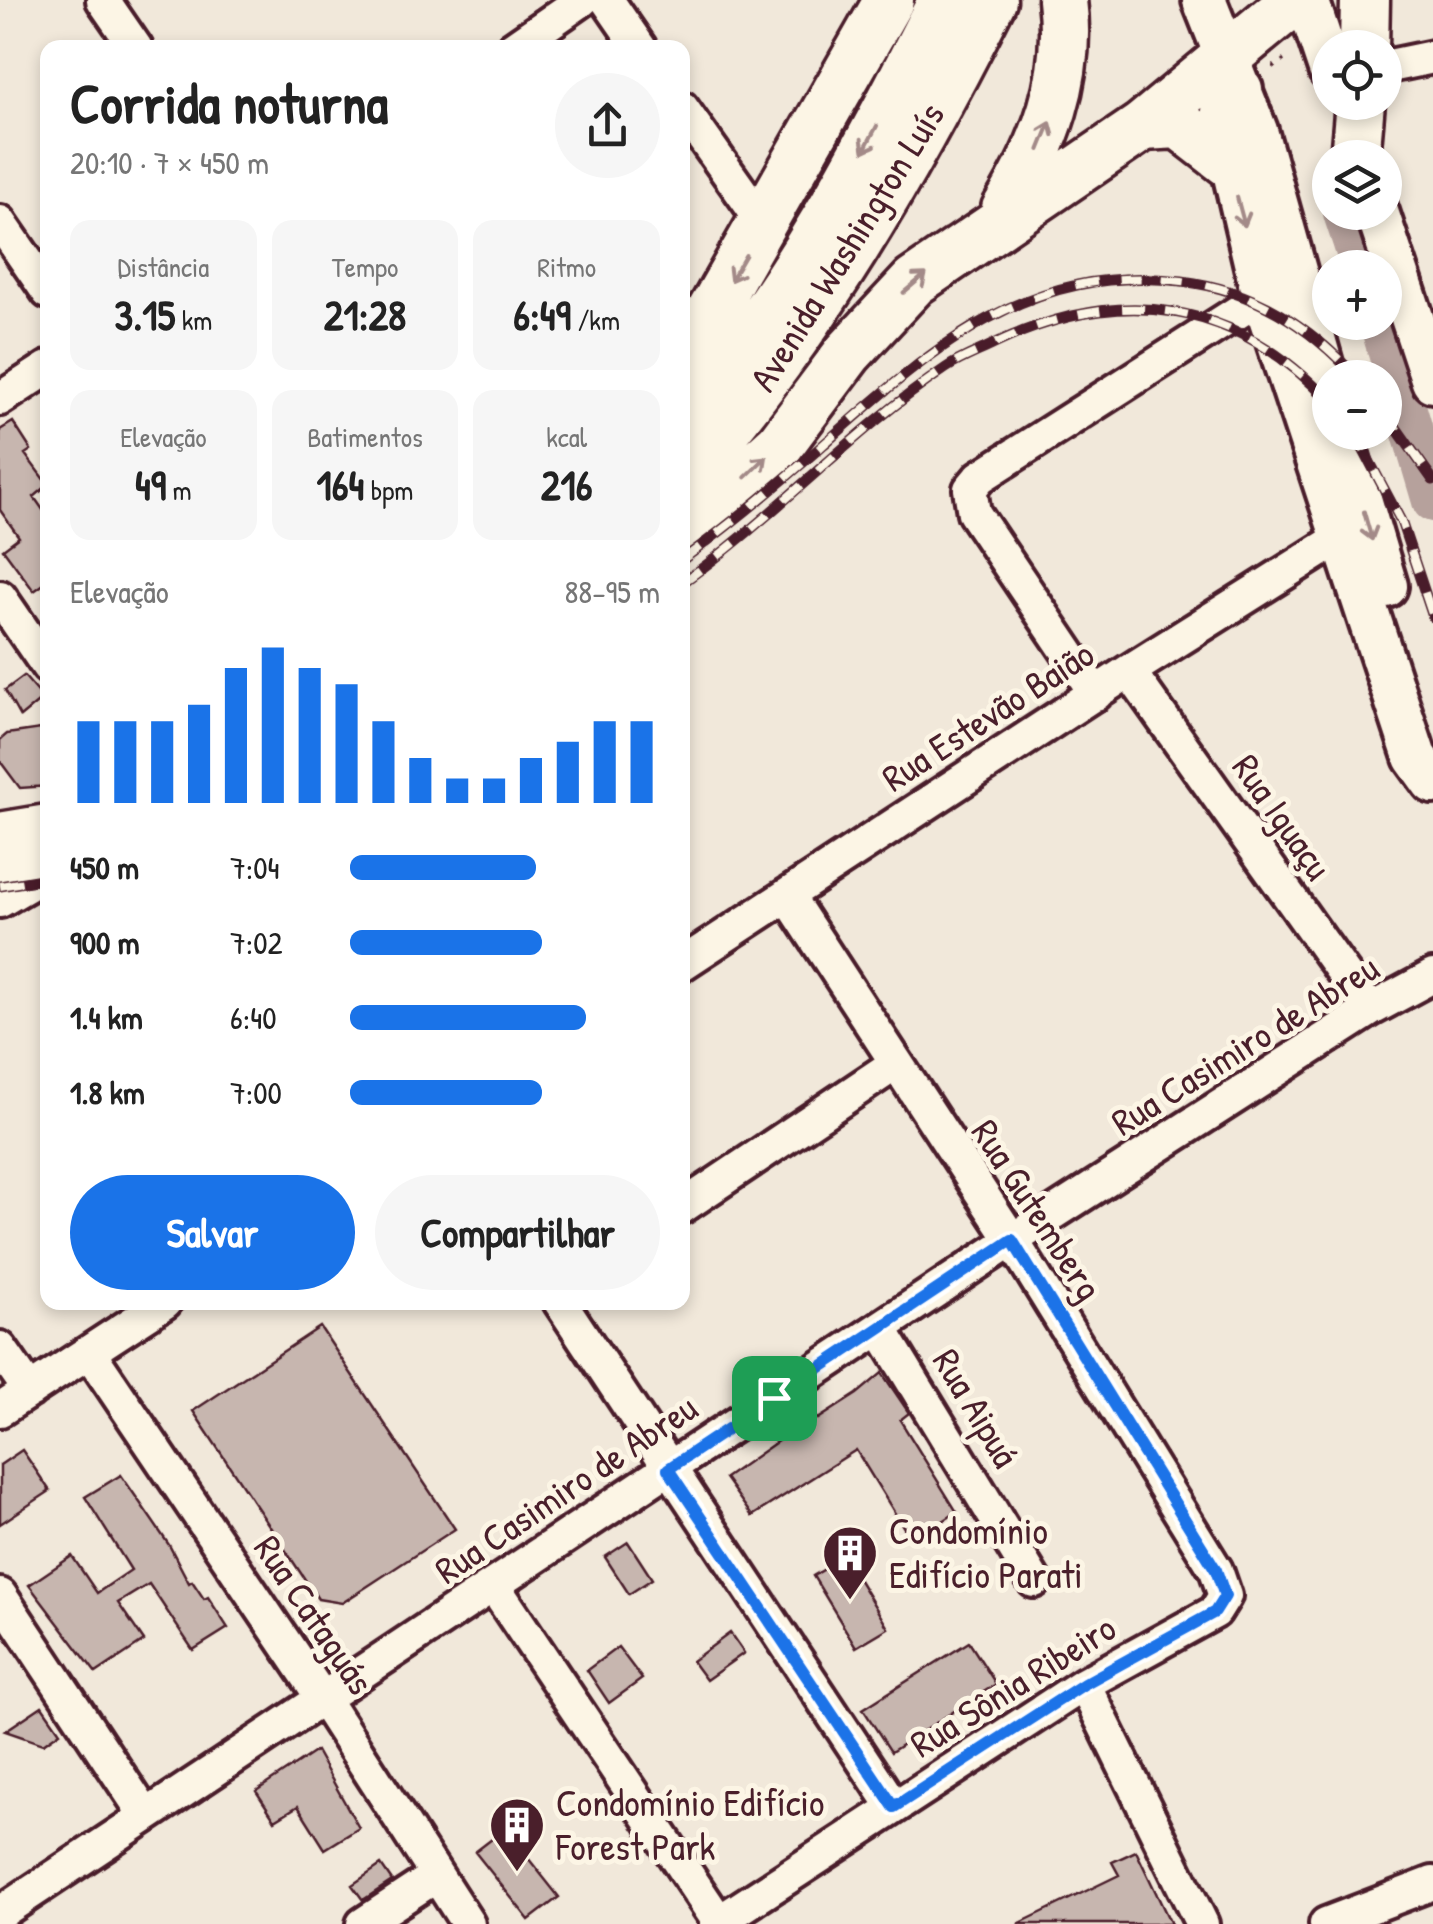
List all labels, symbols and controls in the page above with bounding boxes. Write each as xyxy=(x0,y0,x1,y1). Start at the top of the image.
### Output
map controls xyxy=(1312,30,1402,450)
button: locate xyxy=(1312,30,1402,120)
text: Corrida noturna xyxy=(70,66,388,140)
button: share xyxy=(555,73,660,178)
street label: Avenida Washington Luís xyxy=(736,92,956,401)
one-way arrow xyxy=(1038,121,1056,152)
one-way arrow xyxy=(860,123,879,153)
button: layers xyxy=(1312,140,1402,230)
text: 20:10 · 7 × 450 m xyxy=(70,141,269,184)
one-way arrow xyxy=(1232,196,1251,227)
text: Distância xyxy=(117,248,209,286)
text: Tempo xyxy=(332,248,398,286)
text: Ritmo xyxy=(537,248,596,286)
button: + xyxy=(1312,250,1402,340)
one-way arrow xyxy=(728,253,748,282)
one-way arrow xyxy=(902,272,928,294)
text: 3.15 xyxy=(114,286,175,343)
text: 21:28 xyxy=(324,286,406,343)
text: 6:49 xyxy=(513,286,571,343)
text: km xyxy=(175,301,212,339)
text: /km xyxy=(571,301,620,339)
button: − xyxy=(1312,360,1402,450)
text: Elevação xyxy=(120,418,206,456)
text: Batimentos xyxy=(307,418,423,456)
text: kcal xyxy=(546,418,587,456)
one-way arrow xyxy=(743,455,767,479)
text: 49 xyxy=(135,456,166,513)
text: 164 xyxy=(317,456,364,513)
text: 216 xyxy=(541,456,593,513)
text: m xyxy=(166,471,192,509)
text: bpm xyxy=(364,471,413,509)
one-way arrow xyxy=(1360,510,1378,541)
text: Elevação xyxy=(70,570,169,613)
text: 88–95 m xyxy=(564,570,660,613)
street label: Rua Estevão Baião xyxy=(872,627,1103,803)
street label: Rua Iguaçu xyxy=(1221,743,1345,889)
text: 450 m xyxy=(70,846,139,889)
text: 7:04 xyxy=(230,846,280,889)
text: 900 m xyxy=(70,921,140,964)
text: 7:02 xyxy=(230,921,283,964)
street label: Rua Casimiro de Abreu xyxy=(1101,941,1388,1147)
text: 1.4 km xyxy=(70,996,143,1039)
text: 6:40 xyxy=(230,996,277,1039)
text: 1.8 km xyxy=(70,1071,145,1114)
text: 7:00 xyxy=(230,1071,282,1114)
street label: Rua Gutemberg xyxy=(960,1109,1116,1310)
button: Salvar xyxy=(70,1175,355,1290)
button: Compartilhar xyxy=(375,1175,660,1290)
street label: Rua Aipuá xyxy=(921,1339,1033,1476)
pin xyxy=(732,1356,817,1441)
icon: arrive xyxy=(747,1371,802,1426)
street label: Rua Casimiro de Abreu xyxy=(424,1381,707,1595)
place label: Condomínio Edifício Parati xyxy=(889,1504,1083,1600)
building icon: Condomínio Edifício Parati xyxy=(820,1523,880,1602)
street label: Rua Cataguás xyxy=(243,1525,387,1704)
street label: Rua Sônia Ribeiro xyxy=(900,1601,1125,1769)
place label: Condomínio Edifício Forest Park xyxy=(555,1776,824,1872)
building icon: Condomínio Edifício Forest Park xyxy=(487,1795,547,1874)

